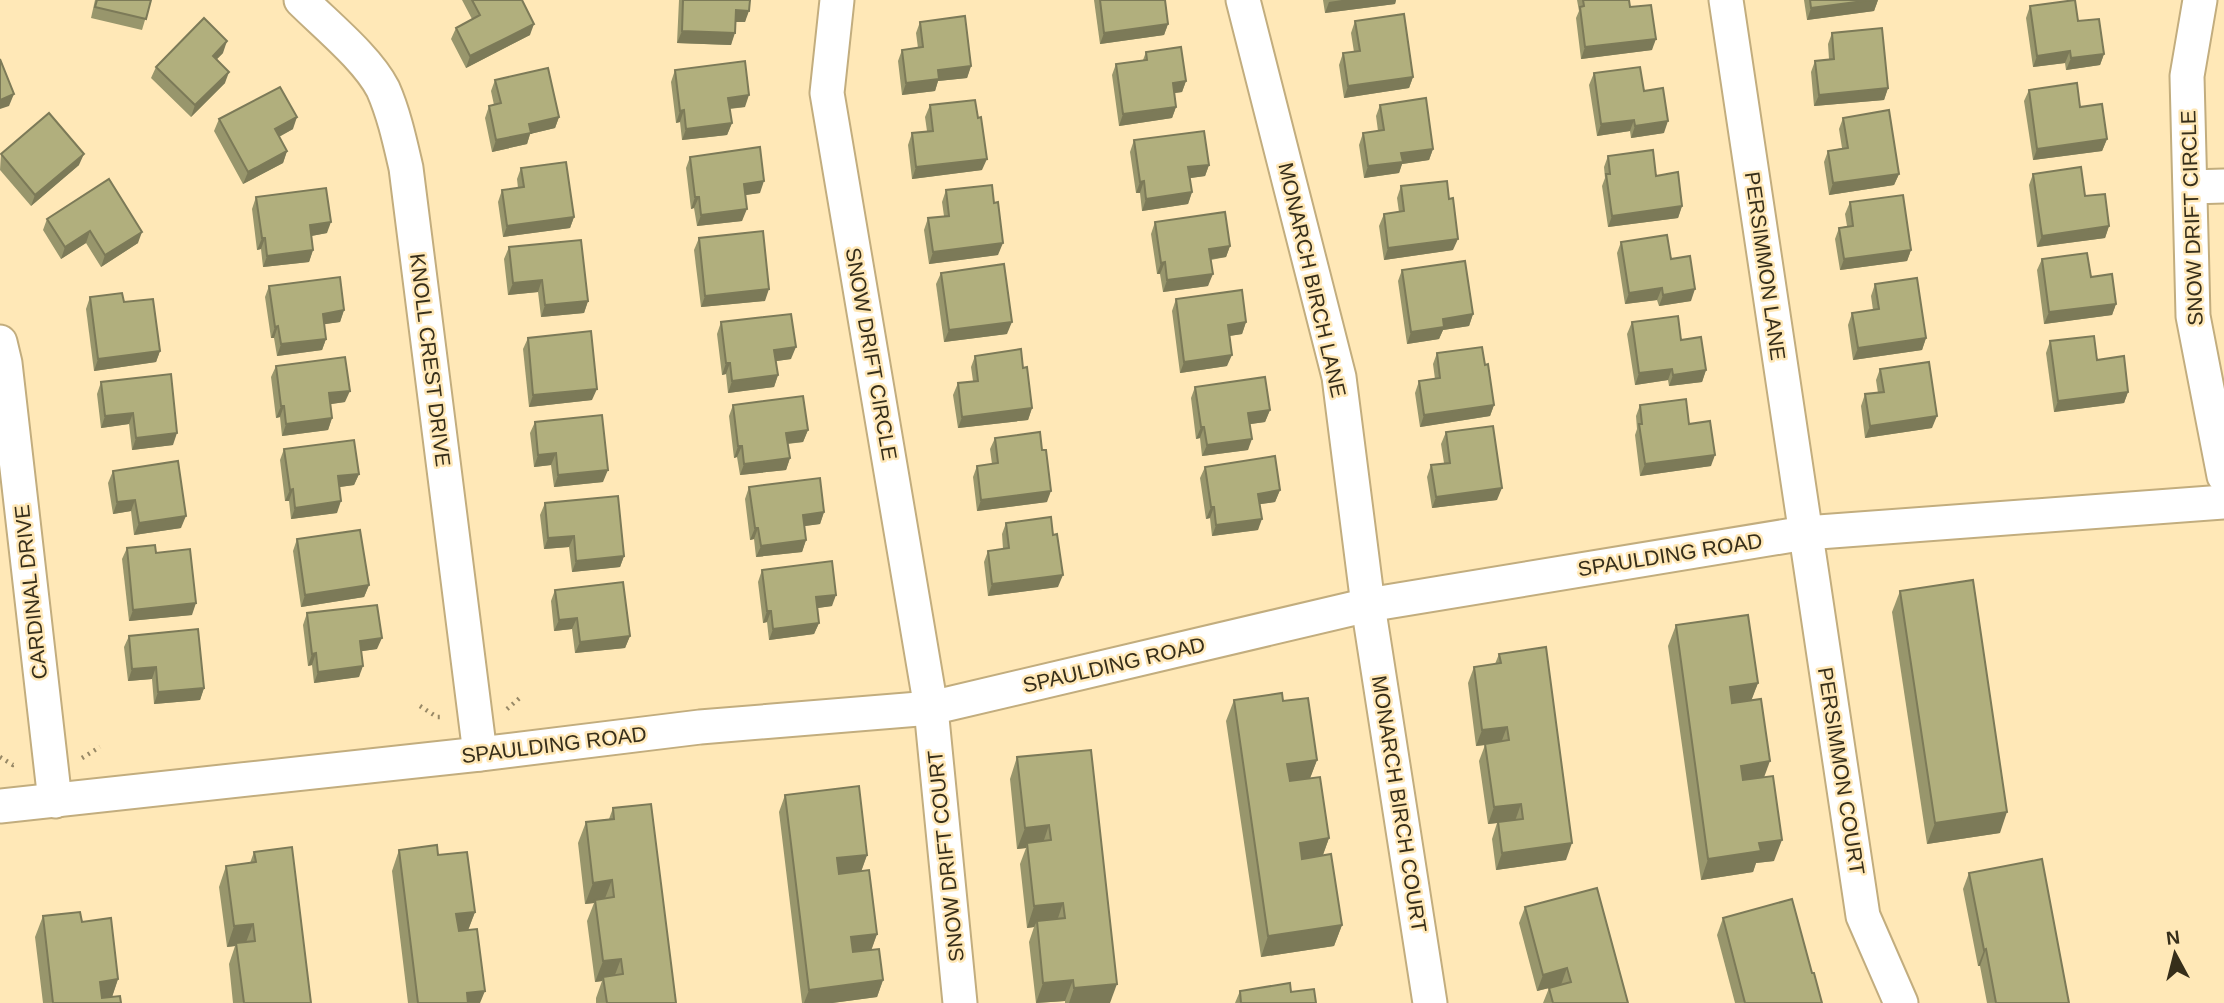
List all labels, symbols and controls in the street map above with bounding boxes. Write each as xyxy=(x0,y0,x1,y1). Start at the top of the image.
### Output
street label: SNOW DRIFT CIRCLE xyxy=(2176,110,2207,326)
street label: MONARCH BIRCH LANE xyxy=(1274,160,1351,400)
street label: PERSIMMON LANE xyxy=(1741,170,1790,362)
street label: SNOW DRIFT CIRCLE xyxy=(841,246,902,462)
street label: KNOLL CREST DRIVE xyxy=(406,252,455,468)
street label: CARDINAL DRIVE xyxy=(10,504,51,680)
street label: SPAULDING ROAD xyxy=(1576,529,1764,580)
street label: SPAULDING ROAD xyxy=(1021,632,1207,697)
street label: PERSIMMON COURT xyxy=(1814,666,1869,876)
street label: MONARCH BIRCH COURT xyxy=(1368,674,1431,934)
street label: SPAULDING ROAD xyxy=(460,722,648,767)
street label: SNOW DRIFT COURT xyxy=(923,749,968,963)
north arrow xyxy=(2140,919,2210,989)
text: N xyxy=(2165,926,2181,949)

